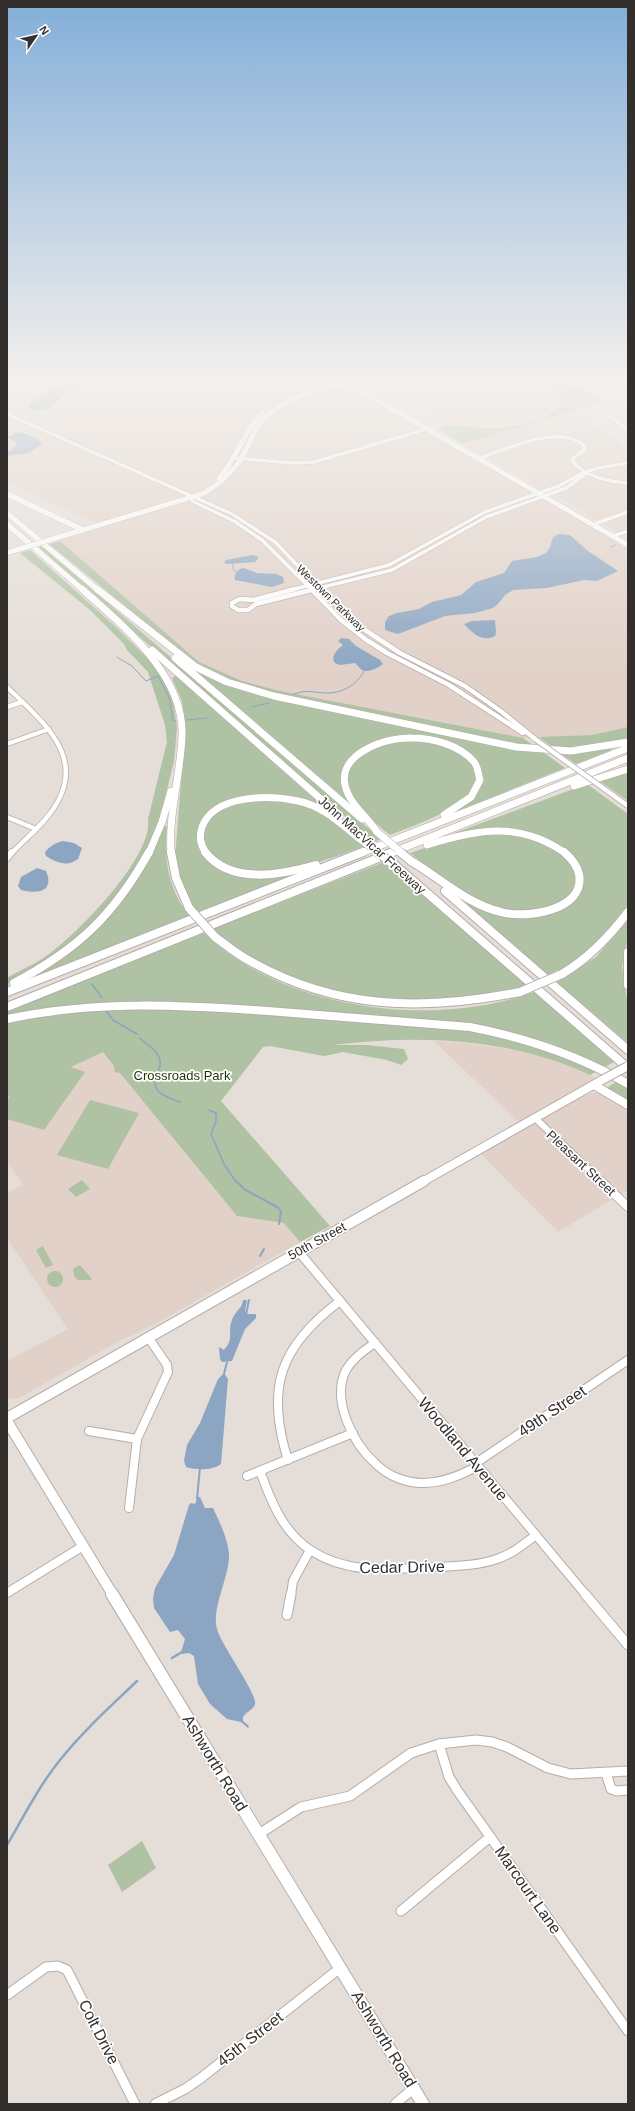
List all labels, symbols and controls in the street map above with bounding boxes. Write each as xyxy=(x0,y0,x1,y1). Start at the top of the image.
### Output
north arrow xyxy=(16,16,56,56)
text: N xyxy=(37,24,52,37)
street label: Westown Parkway xyxy=(294,562,368,634)
street label: John MacVicar Freeway xyxy=(315,793,429,897)
park label: Crossroads Park xyxy=(134,1068,231,1083)
street label: Pleasant Street xyxy=(543,1127,619,1199)
street label: 50th Street xyxy=(286,1219,349,1263)
street label: 49th Street xyxy=(515,1382,590,1440)
street label: Woodland Avenue xyxy=(415,1394,511,1504)
street label: Cedar Drive xyxy=(359,1558,445,1576)
street label: Ashworth Road xyxy=(180,1712,250,1814)
street label: Marcourt Lane xyxy=(491,1843,565,1937)
street label: Ashworth Road xyxy=(349,1988,419,2090)
street label: Colt Drive xyxy=(75,1997,123,2067)
street label: 45th Street xyxy=(214,2008,287,2070)

